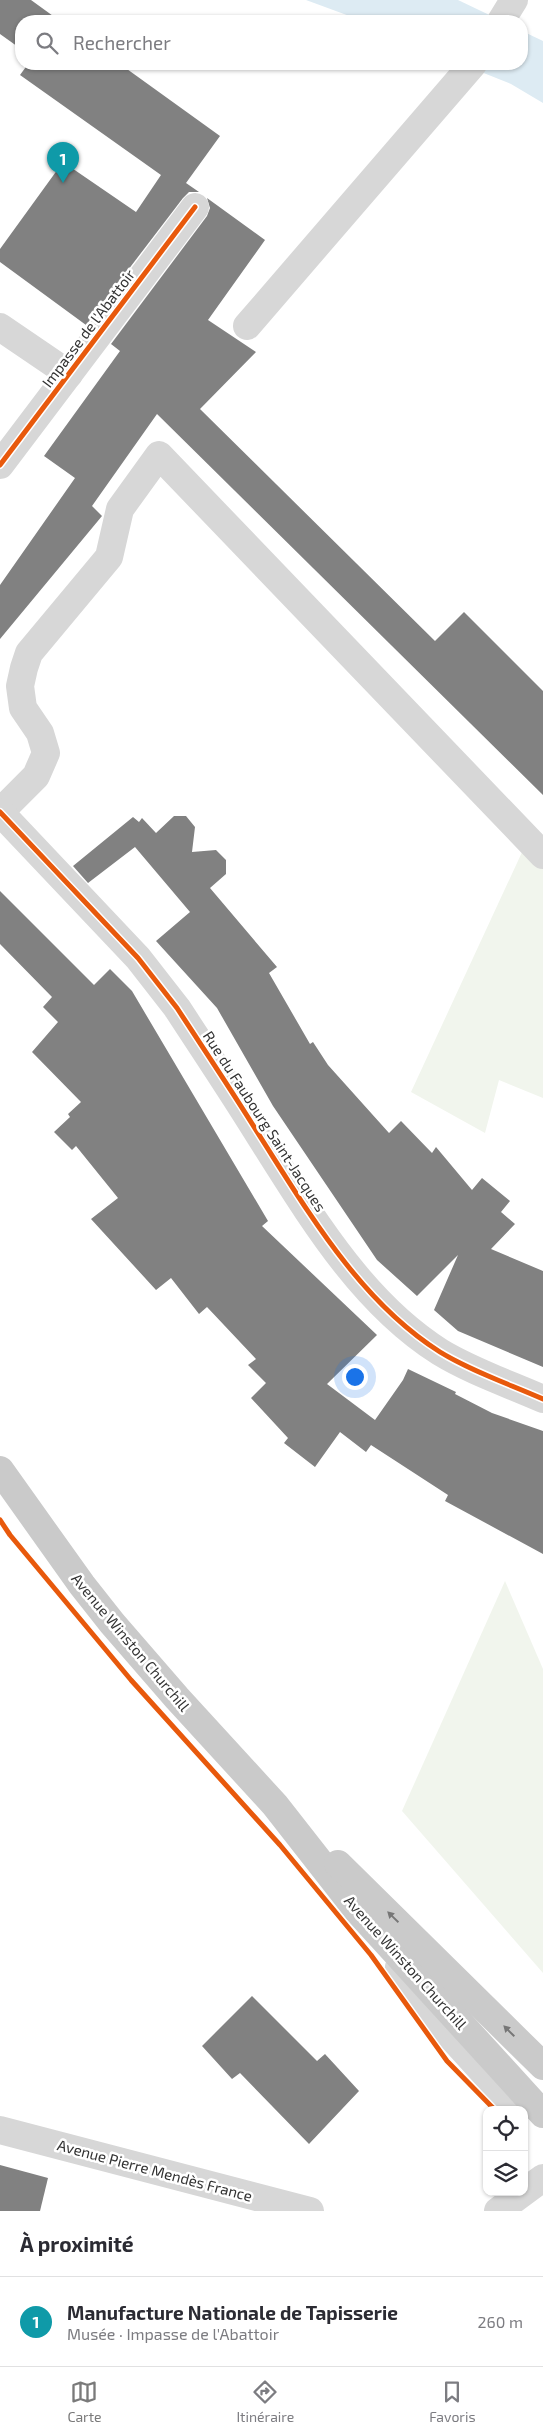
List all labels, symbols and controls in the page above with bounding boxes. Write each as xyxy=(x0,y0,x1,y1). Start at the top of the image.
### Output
search box xyxy=(15,15,528,70)
icon: search xyxy=(33,29,61,57)
text: Rechercher xyxy=(73,31,171,54)
pin: 1 xyxy=(47,142,79,183)
street label: Impasse de l'Abattoir xyxy=(38,265,138,391)
street label: Rue du Faubourg Saint-Jacques xyxy=(200,1027,330,1215)
your location xyxy=(342,1364,368,1390)
street label: Avenue Winston Churchill xyxy=(68,1569,194,1715)
street label: Avenue Winston Churchill xyxy=(341,1891,471,2033)
one-way arrow xyxy=(388,1911,400,1923)
one-way arrow xyxy=(503,2025,515,2037)
map controls xyxy=(483,2106,528,2196)
button: locate xyxy=(483,2106,528,2151)
street label: Avenue Pierre Mendès France xyxy=(56,2135,254,2205)
button: layers xyxy=(483,2151,528,2196)
text: À proximité xyxy=(20,2231,134,2256)
text: Manufacture Nationale de Tapisserie xyxy=(67,2301,398,2324)
text: 1 xyxy=(33,2312,39,2331)
text: 260 m xyxy=(478,2312,523,2331)
text: Musée · Impasse de l'Abattoir xyxy=(67,2324,279,2343)
tab: Carte xyxy=(67,2378,102,2425)
tab: Itinéraire xyxy=(236,2378,294,2425)
tab: Favoris xyxy=(429,2378,476,2425)

